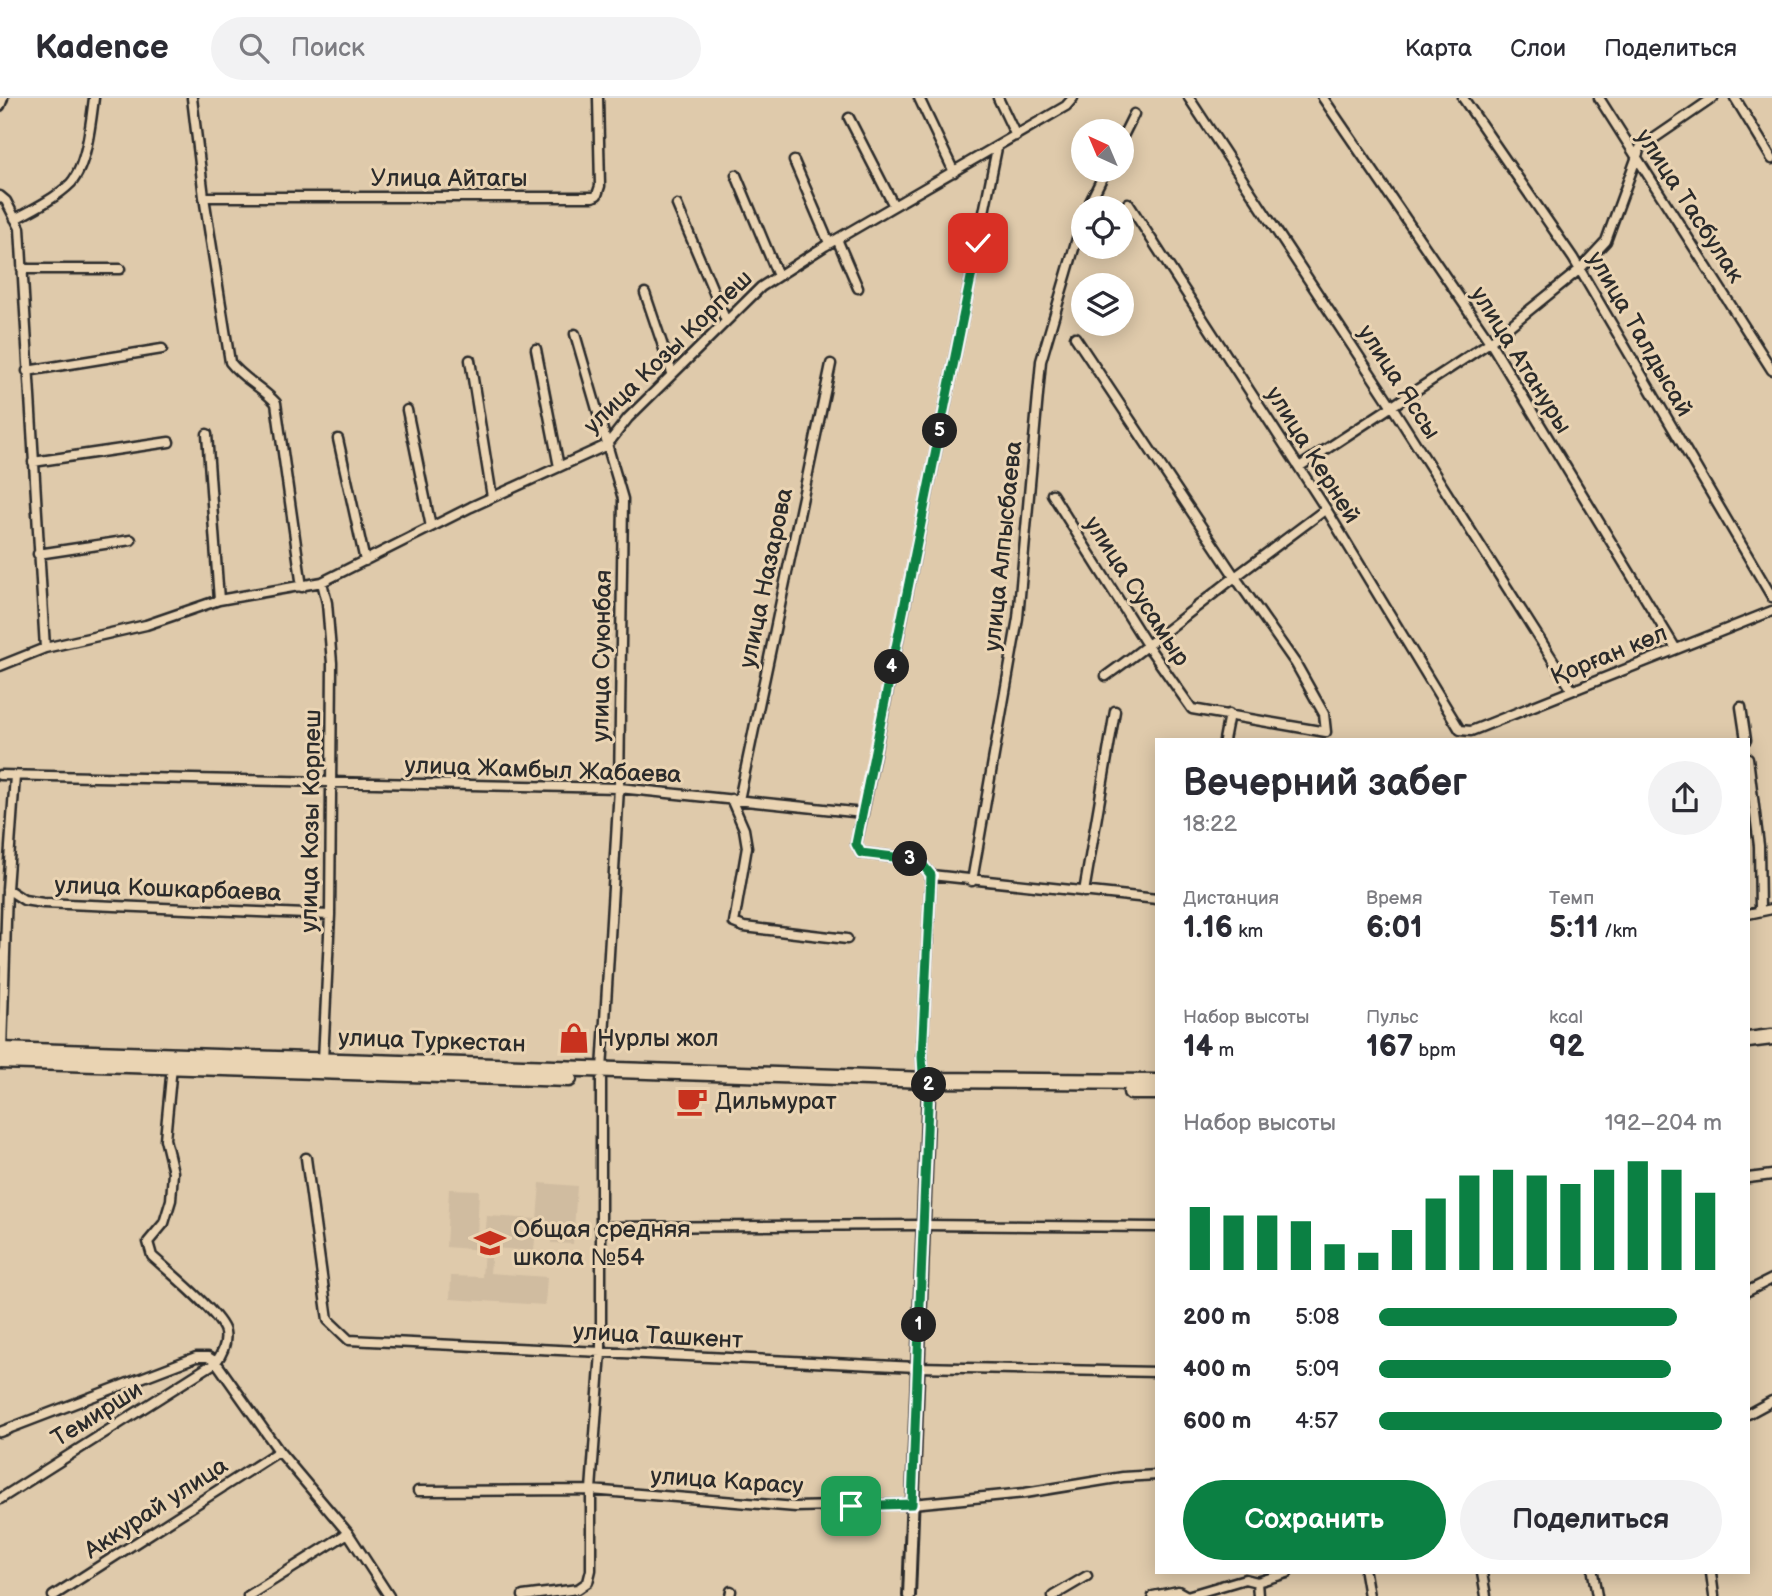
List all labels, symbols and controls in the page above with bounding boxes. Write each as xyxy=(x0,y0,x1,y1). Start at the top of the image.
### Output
search box xyxy=(211,17,701,80)
text: Kadence xyxy=(35,28,169,68)
icon: search xyxy=(235,29,273,67)
text: Поиск xyxy=(291,33,365,64)
text: Карта xyxy=(1405,34,1472,63)
text: Слои xyxy=(1510,34,1566,63)
text: Поделиться xyxy=(1604,34,1737,63)
north arrow xyxy=(1071,119,1134,182)
map controls xyxy=(1071,119,1134,336)
street label: улица Тасбулак xyxy=(1629,124,1751,289)
street label: Улица Айтагы xyxy=(370,164,528,193)
button: locate xyxy=(1071,196,1134,259)
pin xyxy=(948,213,1008,273)
icon: check xyxy=(959,224,997,262)
street label: улица Талдысай xyxy=(1581,246,1699,422)
street label: улица Козы Корпеш xyxy=(578,264,758,440)
button: layers xyxy=(1071,273,1134,336)
street label: улица Атануры xyxy=(1464,281,1578,439)
street label: улица Яссы xyxy=(1351,319,1447,445)
street label: улица Керней xyxy=(1259,381,1367,529)
pin: 5 xyxy=(922,414,958,448)
text: 5 xyxy=(934,419,945,442)
street label: улица Алпысбаева xyxy=(978,439,1028,653)
street label: улица Назарова xyxy=(733,485,799,671)
street label: улица Сусамыр xyxy=(1078,511,1196,672)
street label: улица Суюнбая xyxy=(586,570,618,742)
street label: Қорған көл xyxy=(1547,619,1671,691)
pin: 4 xyxy=(874,650,910,684)
text: 4 xyxy=(886,655,897,678)
street label: улица Козы Корпеш xyxy=(295,709,327,933)
street label: улица Жамбыл Жабаева xyxy=(404,751,682,789)
text: Вечерний забег xyxy=(1183,761,1467,806)
button: share xyxy=(1648,761,1722,835)
text: 18:22 xyxy=(1183,810,1237,838)
pin: 3 xyxy=(892,842,928,876)
text: 3 xyxy=(904,847,915,870)
street label: улица Кошкарбаева xyxy=(54,871,282,907)
text: Дистанция xyxy=(1183,887,1279,910)
text: Время xyxy=(1366,887,1422,910)
text: Темп xyxy=(1549,887,1594,910)
text: 1.16 xyxy=(1183,910,1233,946)
text: 6:01 xyxy=(1366,910,1423,946)
text: 5:11 xyxy=(1549,910,1599,946)
text: km xyxy=(1233,920,1263,943)
text: /km xyxy=(1599,920,1638,943)
text: Набор высоты xyxy=(1183,1006,1309,1029)
text: Пульс xyxy=(1366,1006,1419,1029)
text: kcal xyxy=(1549,1006,1583,1029)
shop icon: Нурлы жол xyxy=(557,1021,591,1055)
street label: улица Туркестан xyxy=(338,1023,526,1059)
place label: Нурлы жол xyxy=(597,1024,719,1053)
text: 14 xyxy=(1183,1029,1213,1065)
text: 167 xyxy=(1366,1029,1413,1065)
text: 92 xyxy=(1549,1029,1585,1065)
text: m xyxy=(1213,1039,1234,1062)
text: bpm xyxy=(1413,1039,1456,1062)
pin: 2 xyxy=(912,1068,946,1102)
text: 2 xyxy=(923,1073,934,1096)
cafe icon: Дильмурат xyxy=(675,1084,709,1118)
place label: Дильмурат xyxy=(715,1087,837,1116)
text: Набор высоты xyxy=(1183,1109,1336,1137)
text: 192–204 m xyxy=(1605,1109,1722,1137)
place label: Общая средняя школа №54 xyxy=(513,1215,691,1272)
school or university icon: Общая средняя школа №54 xyxy=(473,1226,507,1260)
text: 200 m xyxy=(1183,1303,1251,1331)
text: 5:08 xyxy=(1295,1303,1340,1331)
pin: 1 xyxy=(902,1308,936,1342)
text: 1 xyxy=(915,1313,923,1336)
street label: улица Ташкент xyxy=(572,1317,744,1355)
text: 400 m xyxy=(1183,1355,1251,1383)
text: 5:09 xyxy=(1295,1355,1340,1383)
street label: Темирши xyxy=(46,1375,148,1453)
text: 600 m xyxy=(1183,1407,1251,1435)
text: 4:57 xyxy=(1295,1407,1338,1435)
street label: Аккурай улица xyxy=(78,1451,233,1566)
street label: улица Карасу xyxy=(650,1461,804,1501)
pin xyxy=(821,1476,881,1536)
button: Сохранить xyxy=(1183,1480,1446,1560)
button: Поделиться xyxy=(1460,1480,1722,1560)
icon: arrive xyxy=(832,1487,870,1525)

